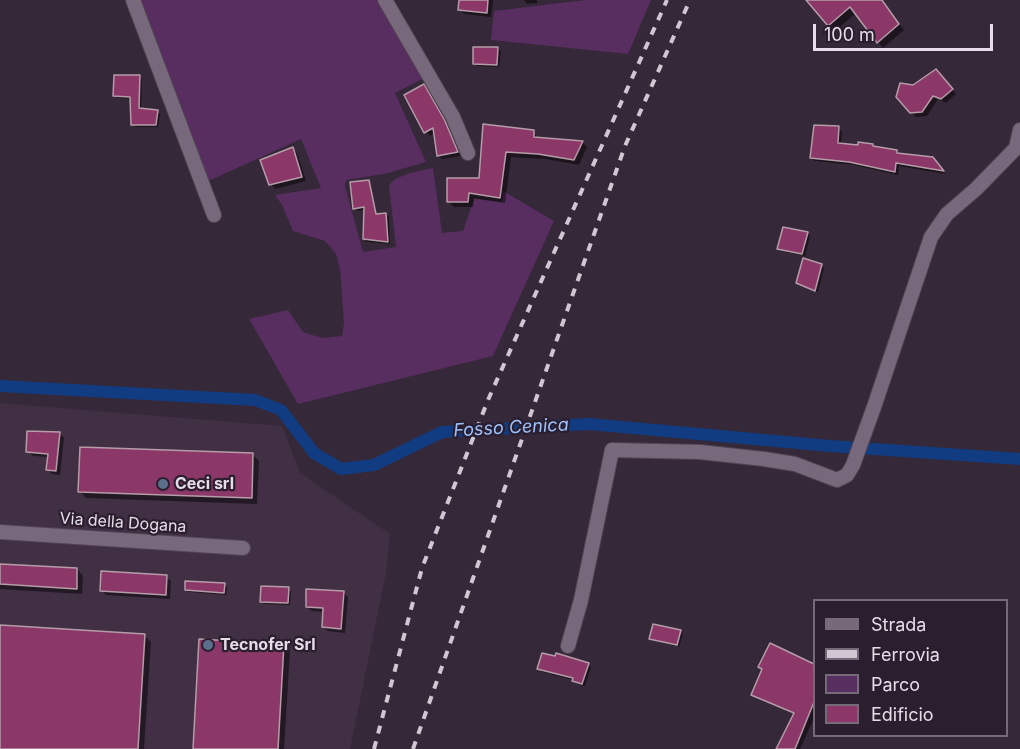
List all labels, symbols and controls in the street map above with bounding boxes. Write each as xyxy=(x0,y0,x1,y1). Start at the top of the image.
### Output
scale bar xyxy=(816,12,996,50)
text: 100 m xyxy=(824,24,875,45)
water label: Fosso Cenica xyxy=(453,414,569,442)
place label: Ceci srl xyxy=(175,474,234,494)
marker: Ceci srl xyxy=(156,477,170,491)
street label: Via della Dogana xyxy=(59,509,187,537)
legend xyxy=(813,599,1008,737)
text: Strada xyxy=(871,614,926,635)
place label: Tecnofer Srl xyxy=(220,635,316,655)
marker: Tecnofer Srl xyxy=(201,638,215,652)
text: Ferrovia xyxy=(871,644,940,665)
text: Parco xyxy=(871,674,920,695)
text: Edificio xyxy=(871,704,934,725)

